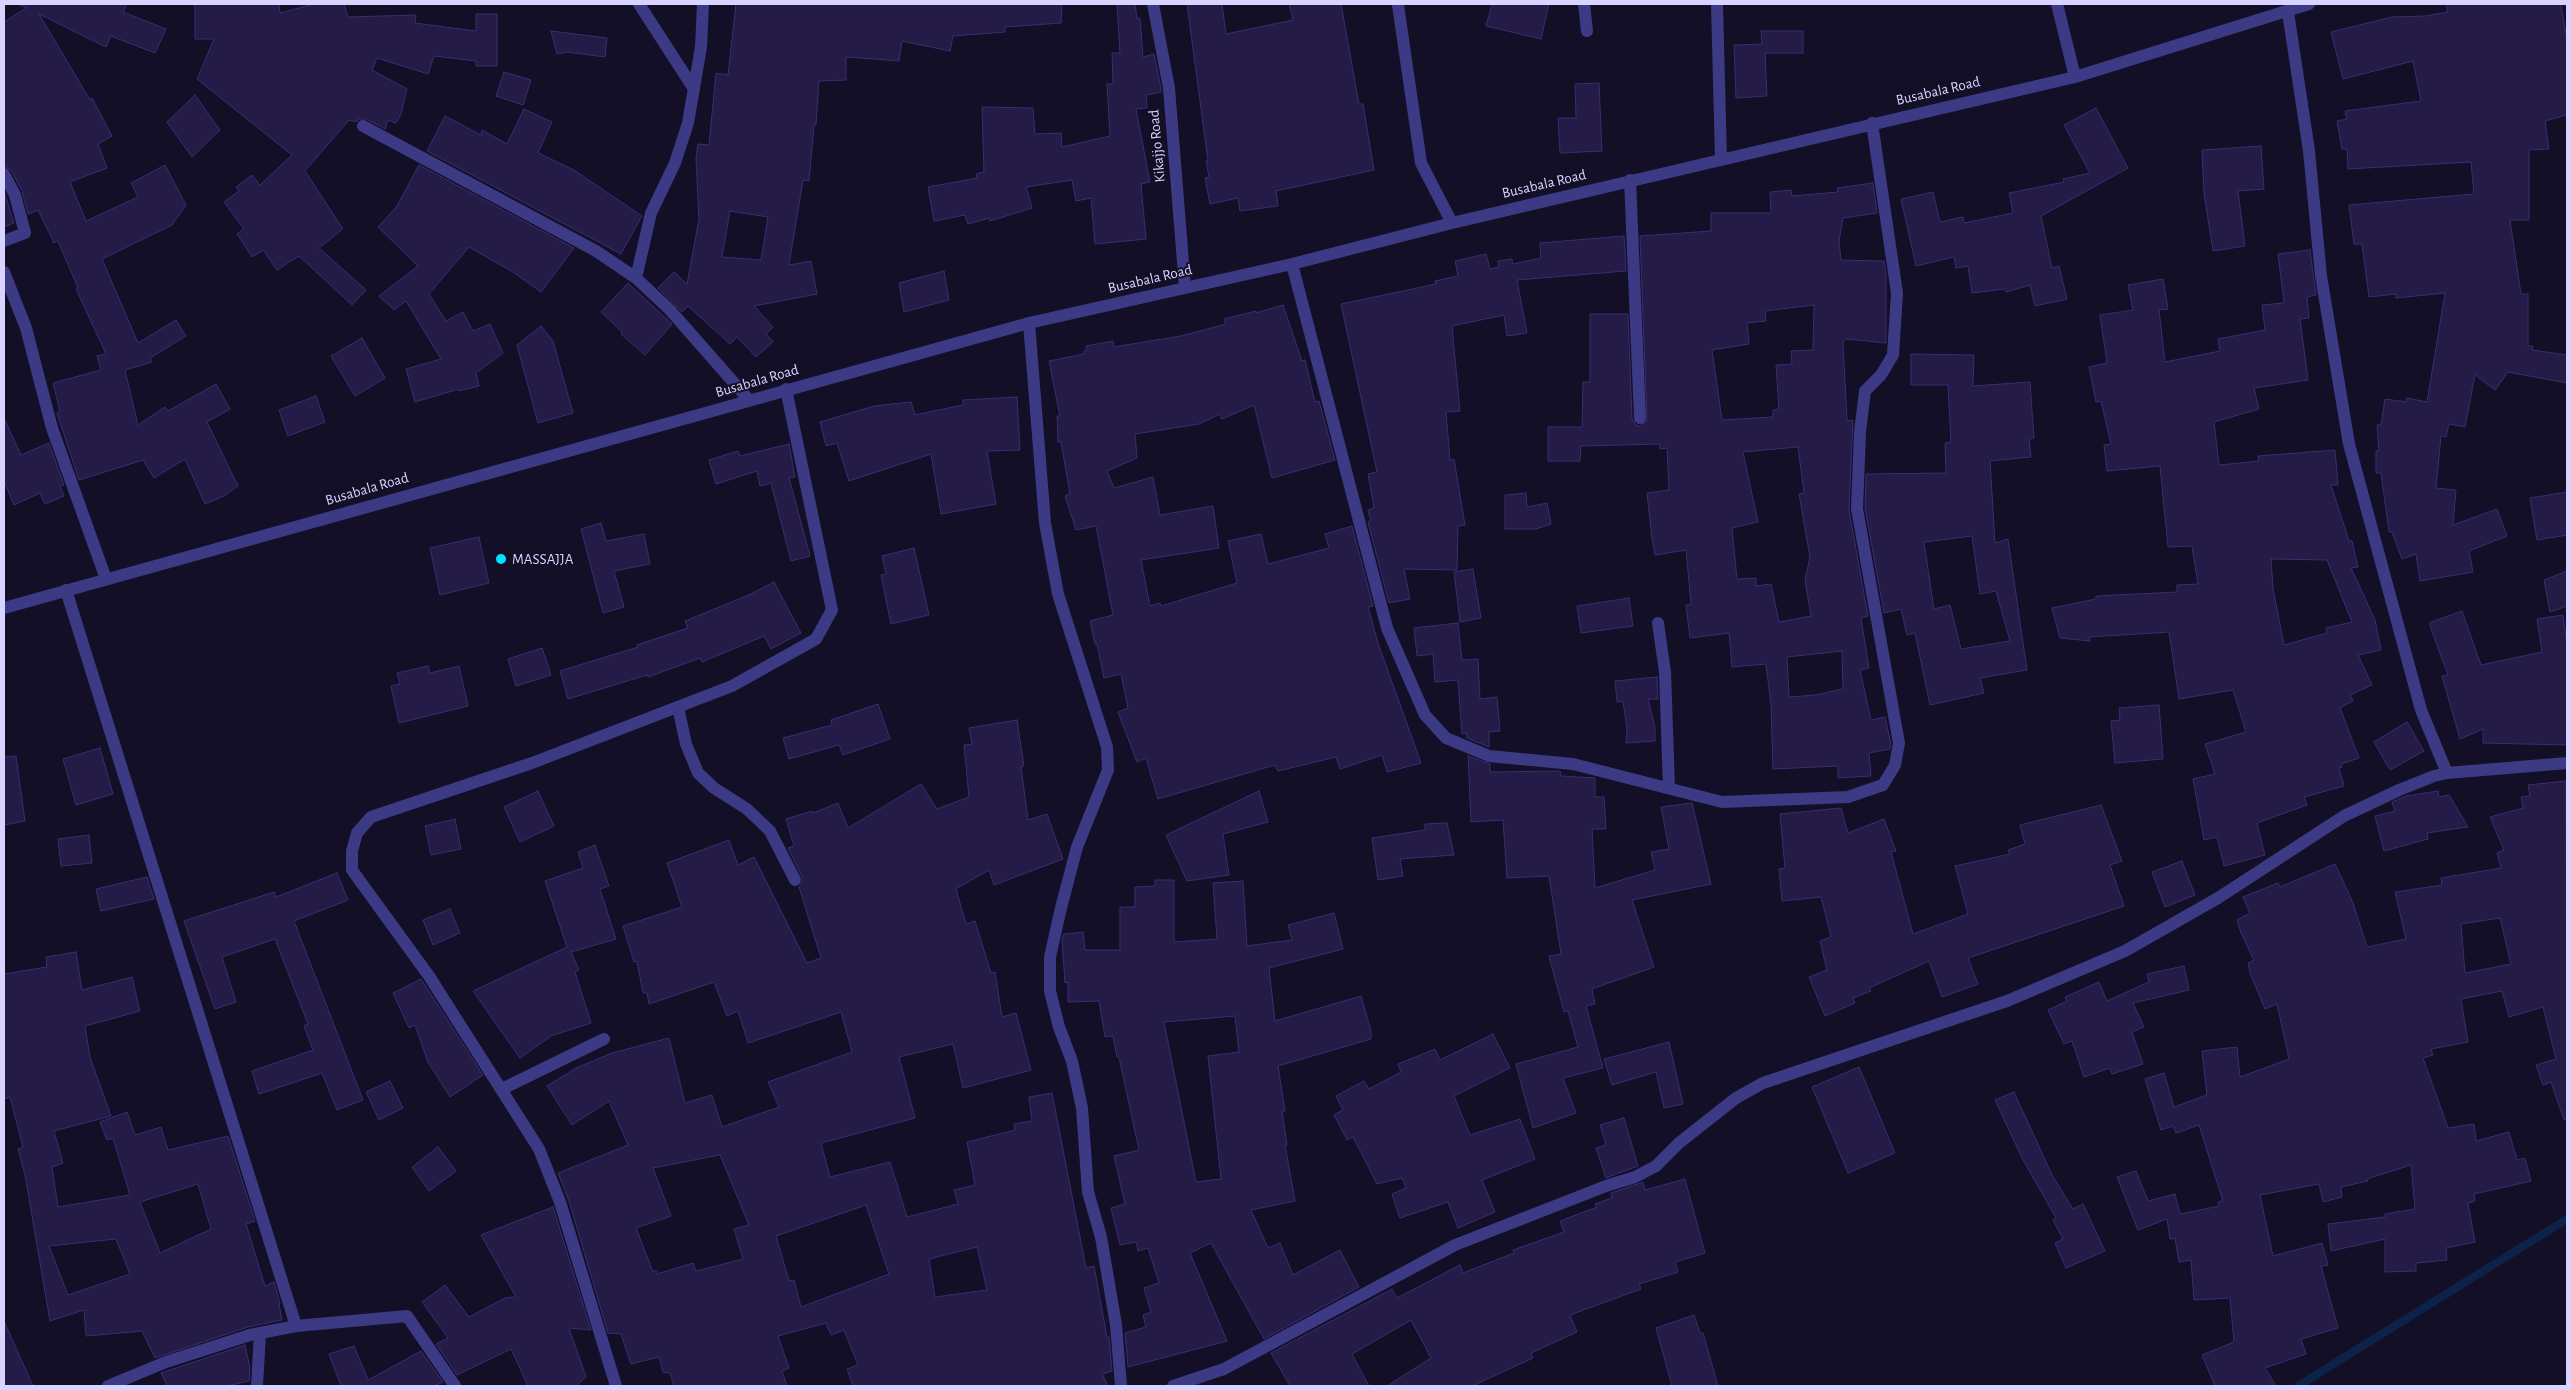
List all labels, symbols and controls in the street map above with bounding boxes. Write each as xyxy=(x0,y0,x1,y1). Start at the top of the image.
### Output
street label: Busabala Road xyxy=(1894,73,1982,109)
street label: Kikajjo Road xyxy=(1145,109,1169,183)
street label: Busabala Road xyxy=(1500,166,1588,202)
street label: Busabala Road xyxy=(1106,261,1194,297)
street label: Busabala Road xyxy=(713,361,801,401)
street label: Busabala Road xyxy=(323,469,411,509)
place label: MASSAJJA xyxy=(512,550,573,568)
marker: MASSAJJA xyxy=(494,552,508,566)

